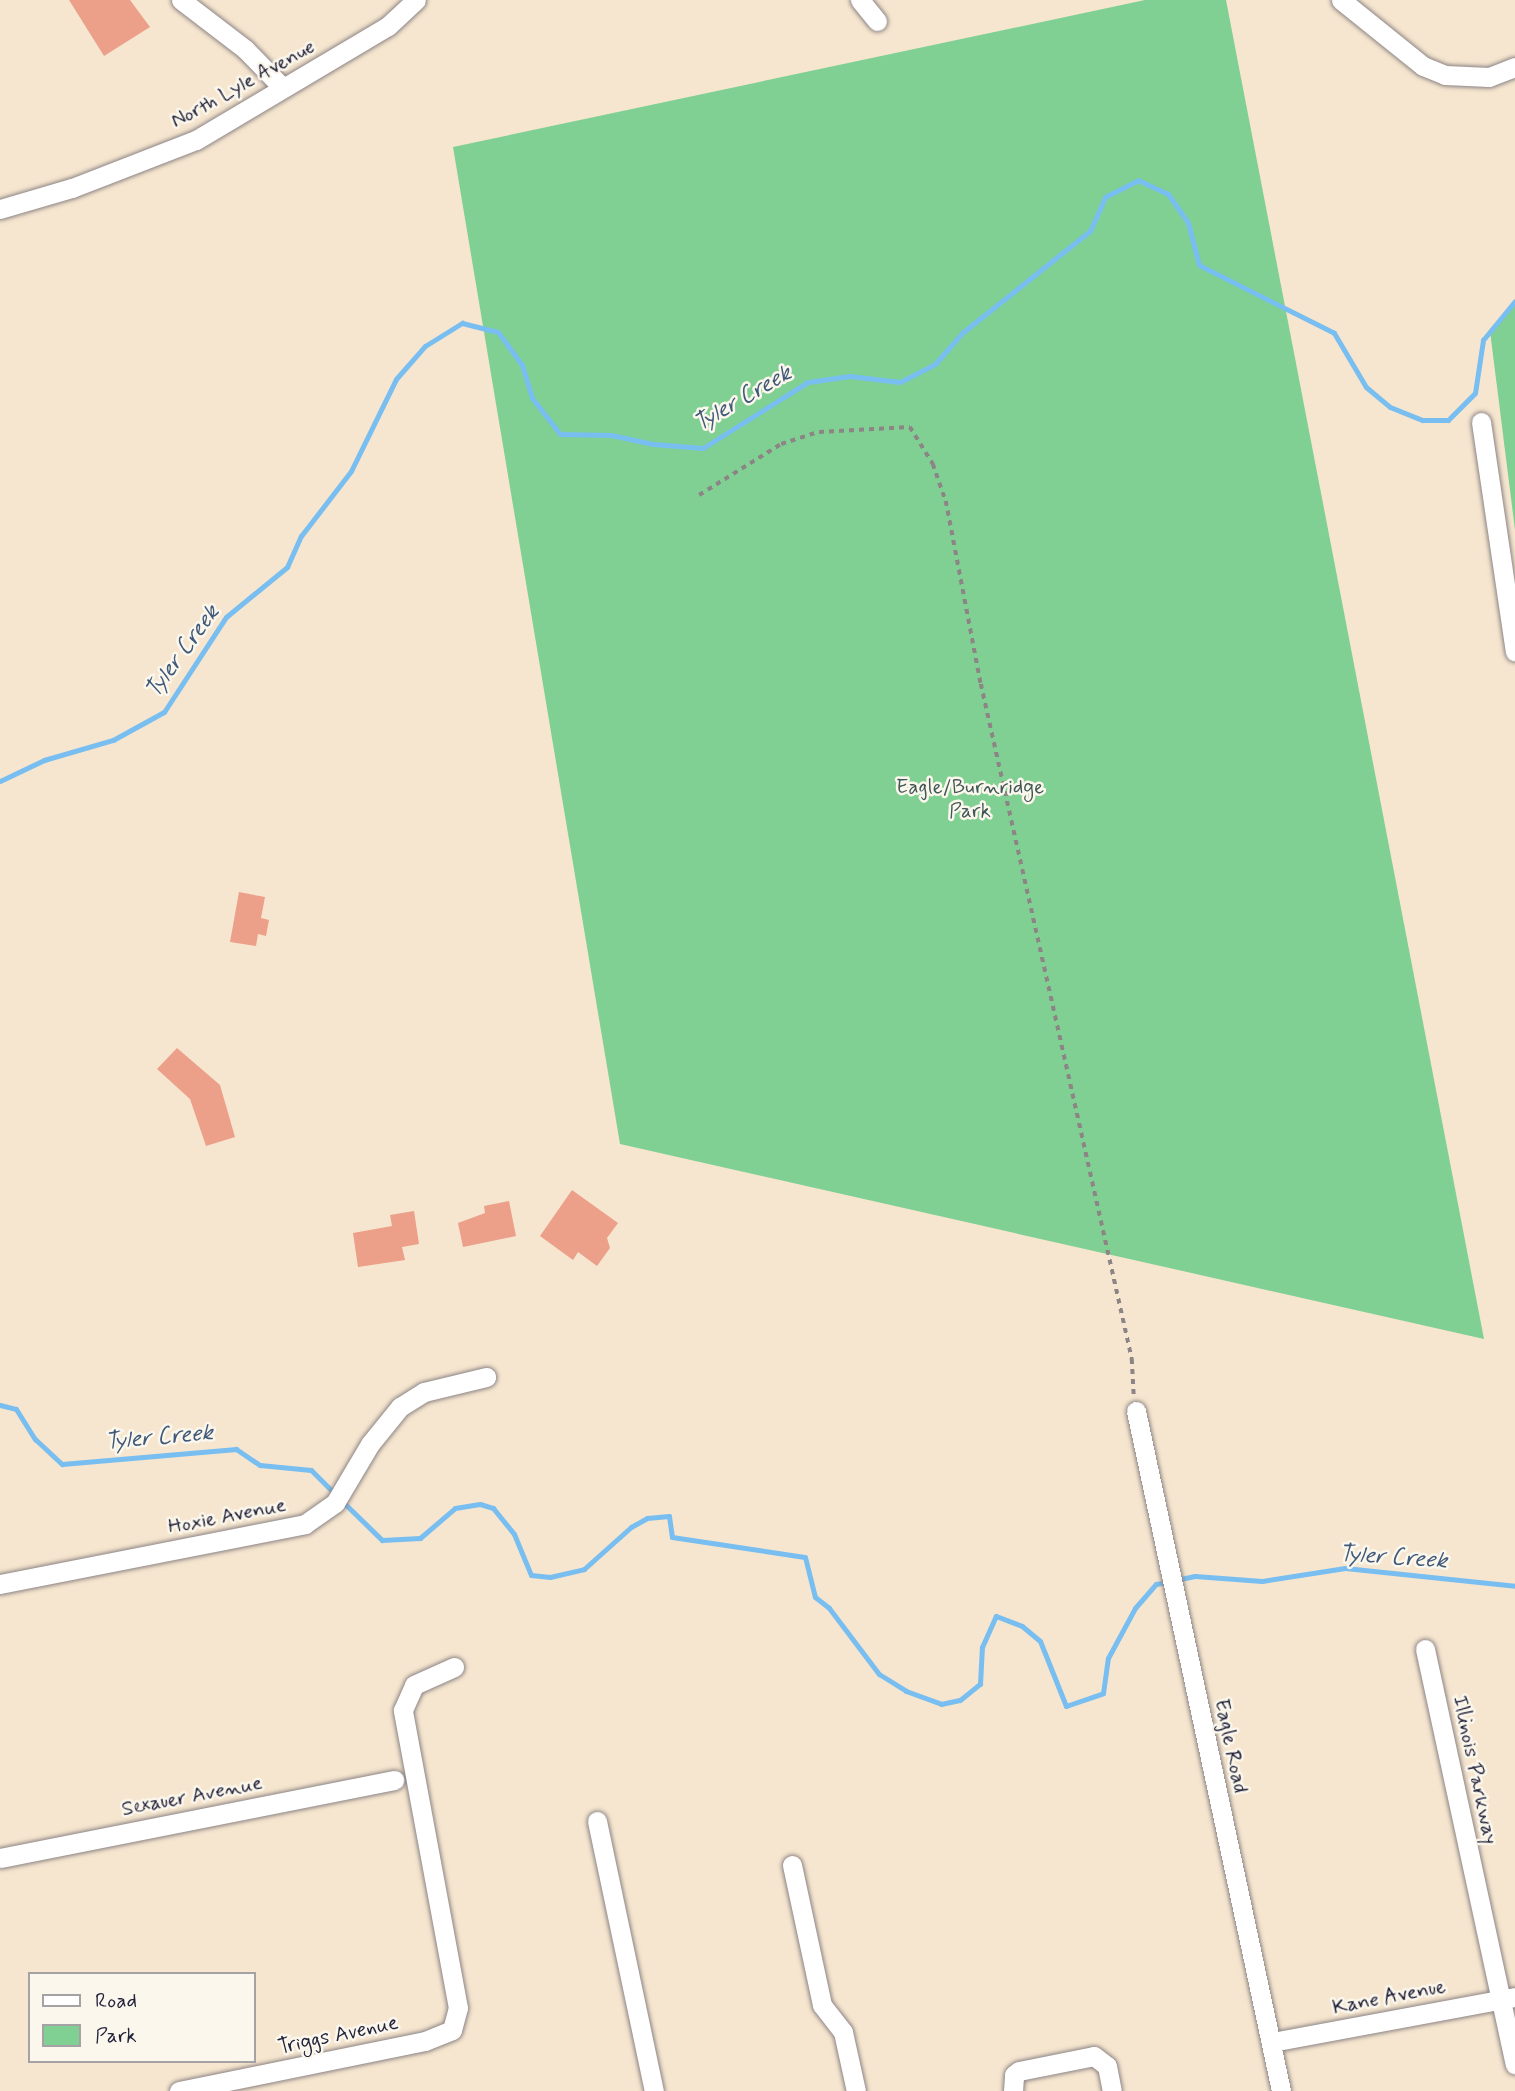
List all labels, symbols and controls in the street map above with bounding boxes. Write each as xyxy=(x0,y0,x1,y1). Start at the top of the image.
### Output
street label: North Lyle Avenue xyxy=(166,33,320,135)
water label: Tyler Creek xyxy=(688,360,798,438)
water label: Tyler Creek xyxy=(140,599,226,705)
park label: Eagle/Burnridge Park xyxy=(896,774,1044,824)
water label: Tyler Creek xyxy=(103,1419,215,1457)
street label: Hoxie Avenue xyxy=(166,1492,288,1540)
water label: Tyler Creek xyxy=(1337,1540,1449,1576)
street label: Illinois Parkway xyxy=(1448,1696,1502,1844)
street label: Eagle Road xyxy=(1209,1697,1253,1795)
street label: Sexauer Avenue xyxy=(122,1771,262,1821)
legend xyxy=(28,1972,256,2063)
street label: Kane Avenue xyxy=(1329,1973,1449,2021)
text: Road xyxy=(95,1987,137,2015)
street label: Triggs Avenue xyxy=(275,2010,401,2060)
text: Park xyxy=(95,2022,137,2050)

